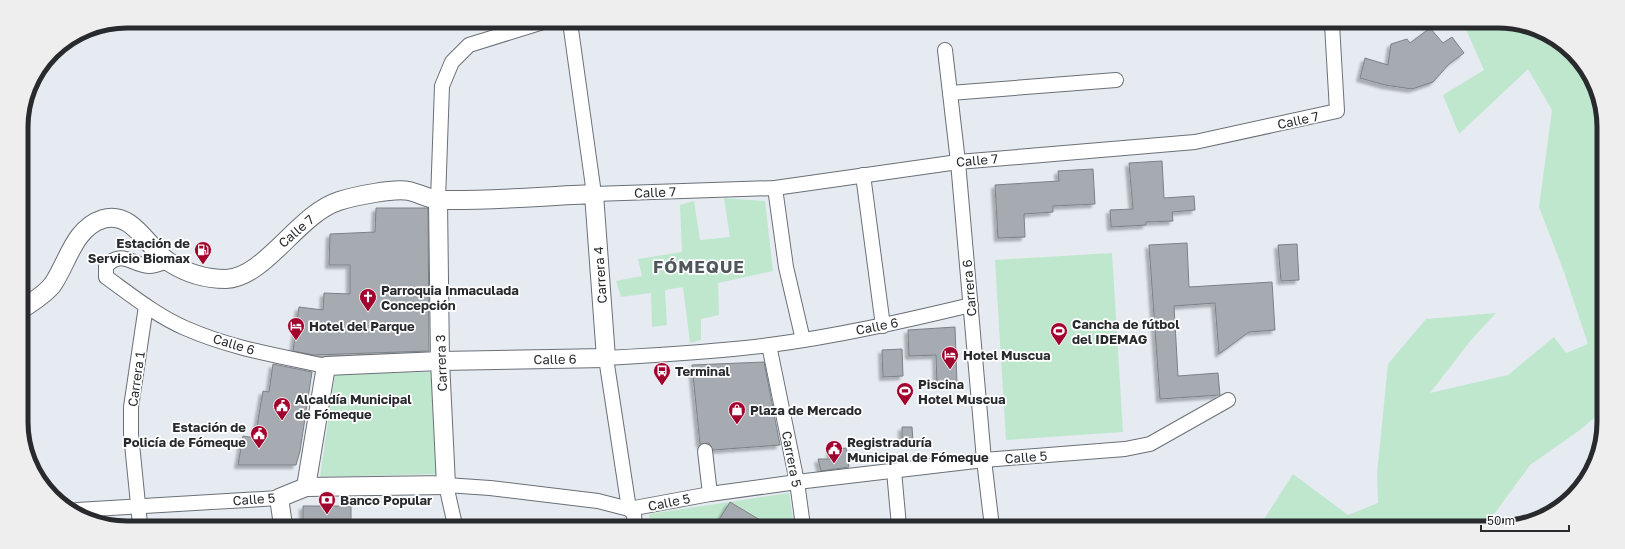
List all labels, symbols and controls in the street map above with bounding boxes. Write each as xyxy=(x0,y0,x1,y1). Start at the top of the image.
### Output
street label: Calle 7 xyxy=(1276,108,1320,132)
street label: Calle 7 xyxy=(955,150,999,170)
street label: Calle 7 xyxy=(634,183,676,201)
street label: Calle 7 xyxy=(275,211,317,251)
place label: Estación de Servicio Biomax xyxy=(88,235,190,266)
fuel station icon: Estación de Servicio Biomax xyxy=(193,240,213,265)
street label: Carrera 4 xyxy=(590,246,610,304)
district label: FÓMEQUE xyxy=(653,256,745,277)
street label: Carrera 6 xyxy=(959,259,979,317)
place label: Parroquia Inmaculada Concepción xyxy=(381,282,519,313)
church icon: Parroquia Inmaculada Concepción xyxy=(358,287,378,312)
street label: Calle 6 xyxy=(854,314,900,338)
hotel icon: Hotel del Parque xyxy=(286,316,306,341)
place label: Cancha de fútbol del IDEMAG xyxy=(1072,316,1180,347)
place label: Hotel del Parque xyxy=(309,318,415,334)
sports icon: Cancha de fútbol del IDEMAG xyxy=(1049,321,1069,346)
street label: Calle 6 xyxy=(211,330,257,358)
street label: Carrera 3 xyxy=(432,334,450,392)
hotel icon: Hotel Muscua xyxy=(940,345,960,370)
place label: Hotel Muscua xyxy=(963,347,1051,363)
street label: Carrera 1 xyxy=(124,350,148,408)
street label: Calle 6 xyxy=(533,351,577,367)
bus stop icon: Terminal xyxy=(652,361,672,386)
place label: Terminal xyxy=(675,363,730,379)
place label: Piscina Hotel Muscua xyxy=(918,376,1006,407)
sports icon: Piscina Hotel Muscua xyxy=(895,381,915,406)
place label: Alcaldía Municipal de Fómeque xyxy=(295,391,412,422)
public building icon: Alcaldía Municipal de Fómeque xyxy=(272,396,292,421)
shop icon: Plaza de Mercado xyxy=(727,400,747,425)
place label: Plaza de Mercado xyxy=(750,402,862,418)
place label: Estación de Policía de Fómeque xyxy=(123,419,246,450)
public building icon: Estación de Policía de Fómeque xyxy=(249,424,269,449)
street label: Carrera 5 xyxy=(779,430,805,488)
place label: Registraduría Municipal de Fómeque xyxy=(847,434,989,465)
public building icon: Registraduría Municipal de Fómeque xyxy=(824,439,844,464)
street label: Calle 5 xyxy=(1004,448,1048,466)
street label: Calle 5 xyxy=(232,490,276,508)
bank icon: Banco Popular xyxy=(317,490,337,515)
street label: Calle 5 xyxy=(647,490,691,514)
place label: Banco Popular xyxy=(340,492,432,508)
scale bar xyxy=(1481,507,1569,533)
text: 50 m xyxy=(1487,513,1515,528)

